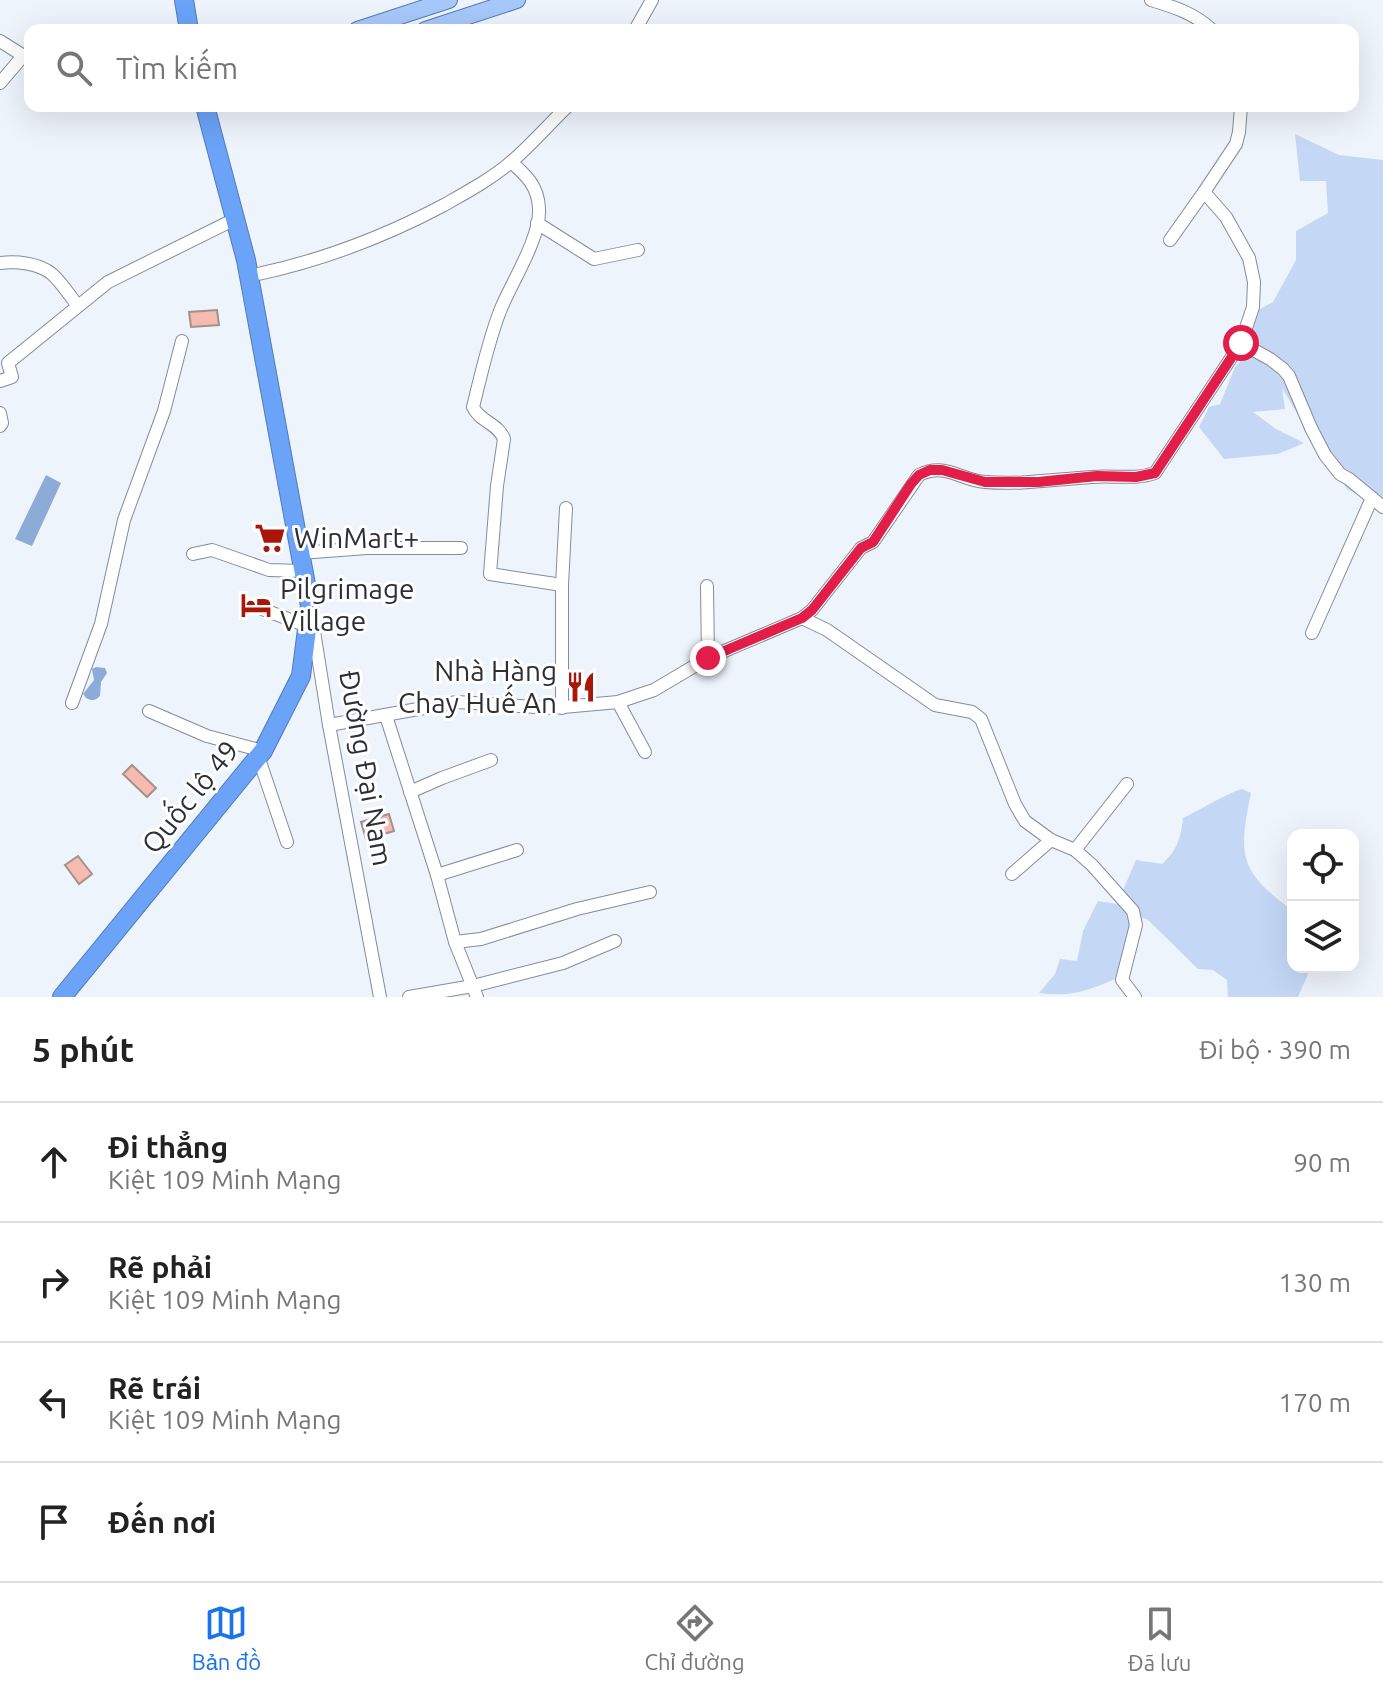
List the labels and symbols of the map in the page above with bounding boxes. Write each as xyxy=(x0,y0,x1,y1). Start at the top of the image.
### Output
route start xyxy=(1223,325,1259,361)
supermarket icon: WinMart+ xyxy=(253,521,287,555)
place label: WinMart+ xyxy=(294,522,419,553)
place label: Pilgrimage Village xyxy=(280,573,415,636)
hotel icon: Pilgrimage Village xyxy=(239,588,273,622)
route end xyxy=(690,640,726,676)
place label: Nhà Hàng Chay Huế An xyxy=(398,655,557,718)
street label: Đường Đại Nam xyxy=(334,668,399,868)
restaurant icon: Nhà Hàng Chay Huế An xyxy=(564,670,598,704)
street label: Quốc lộ 49 xyxy=(133,733,244,859)

